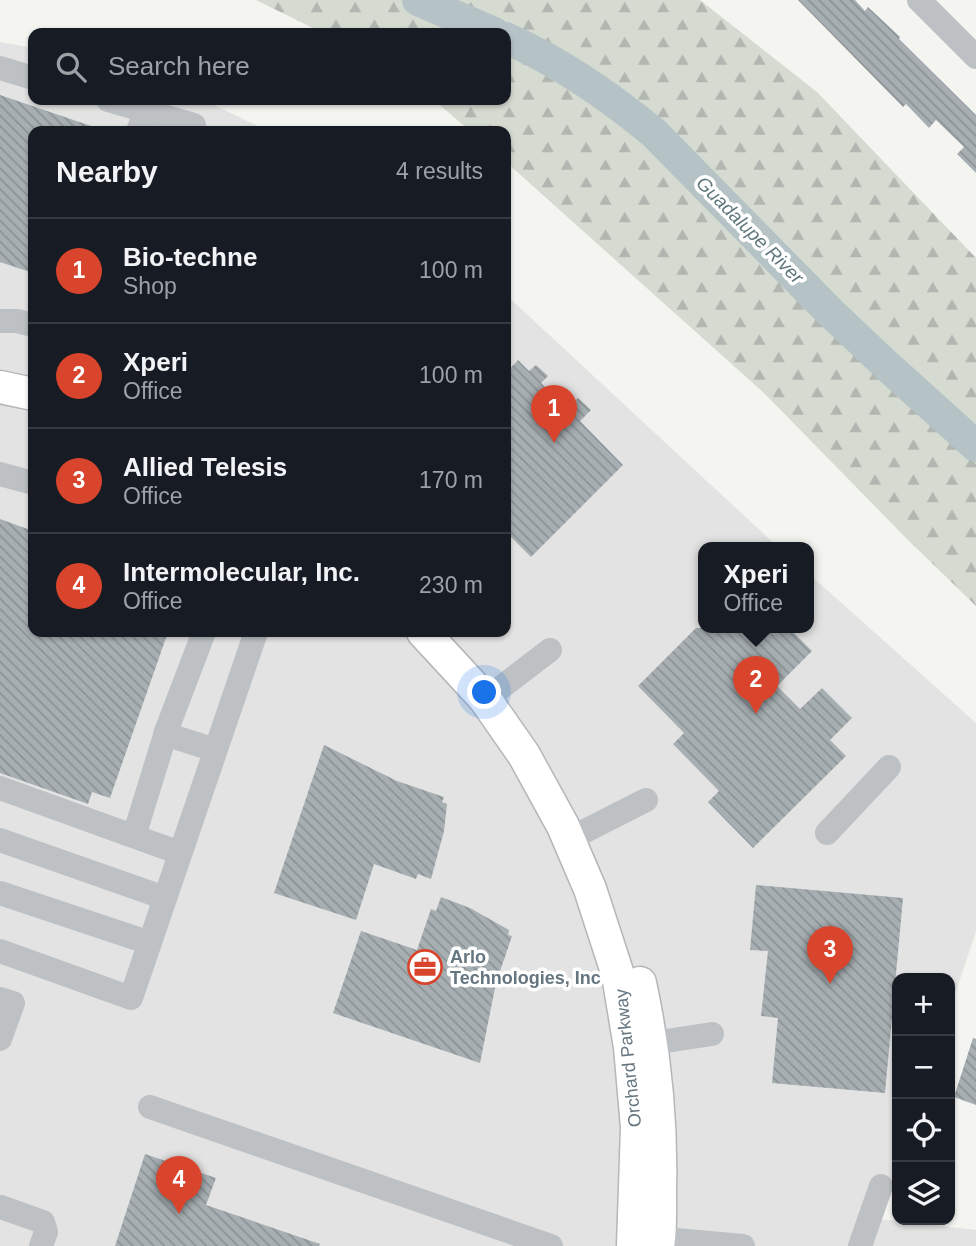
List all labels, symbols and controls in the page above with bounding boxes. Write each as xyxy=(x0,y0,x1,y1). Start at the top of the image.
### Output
search box xyxy=(28,28,511,105)
icon: search xyxy=(52,48,90,86)
text: Search here xyxy=(108,51,250,81)
text: Nearby xyxy=(56,155,158,188)
text: 4 results xyxy=(396,158,483,184)
water label: Guadalupe River xyxy=(692,172,808,288)
text: Bio-techne xyxy=(123,242,257,272)
text: 1 xyxy=(73,257,85,283)
text: 100 m xyxy=(419,257,483,283)
text: Shop xyxy=(123,273,177,299)
text: Xperi xyxy=(123,347,188,377)
text: 2 xyxy=(73,362,85,388)
text: 100 m xyxy=(419,362,483,388)
text: Office xyxy=(123,378,183,404)
pin: 1 xyxy=(531,385,577,443)
text: Allied Telesis xyxy=(123,452,287,482)
text: 3 xyxy=(73,467,85,493)
text: 170 m xyxy=(419,467,483,493)
text: Office xyxy=(123,483,183,509)
popup xyxy=(698,542,814,633)
text: Intermolecular, Inc. xyxy=(123,557,360,587)
text: Xperi xyxy=(723,559,789,589)
text: 4 xyxy=(73,572,85,598)
text: 230 m xyxy=(419,572,483,598)
text: Office xyxy=(123,588,183,614)
text: Office xyxy=(723,590,783,616)
pin: 2 xyxy=(733,656,779,714)
your location xyxy=(467,675,501,709)
pin: 3 xyxy=(807,926,853,984)
place label: Arlo Technologies, Inc xyxy=(450,947,601,988)
office icon: Arlo Technologies, Inc xyxy=(406,948,444,986)
map controls xyxy=(892,973,955,1225)
button: + xyxy=(892,973,955,1036)
street label: Orchard Parkway xyxy=(611,988,645,1128)
button: − xyxy=(892,1036,955,1099)
button: locate xyxy=(892,1099,955,1162)
pin: 4 xyxy=(156,1156,202,1214)
button: layers xyxy=(892,1162,955,1225)

